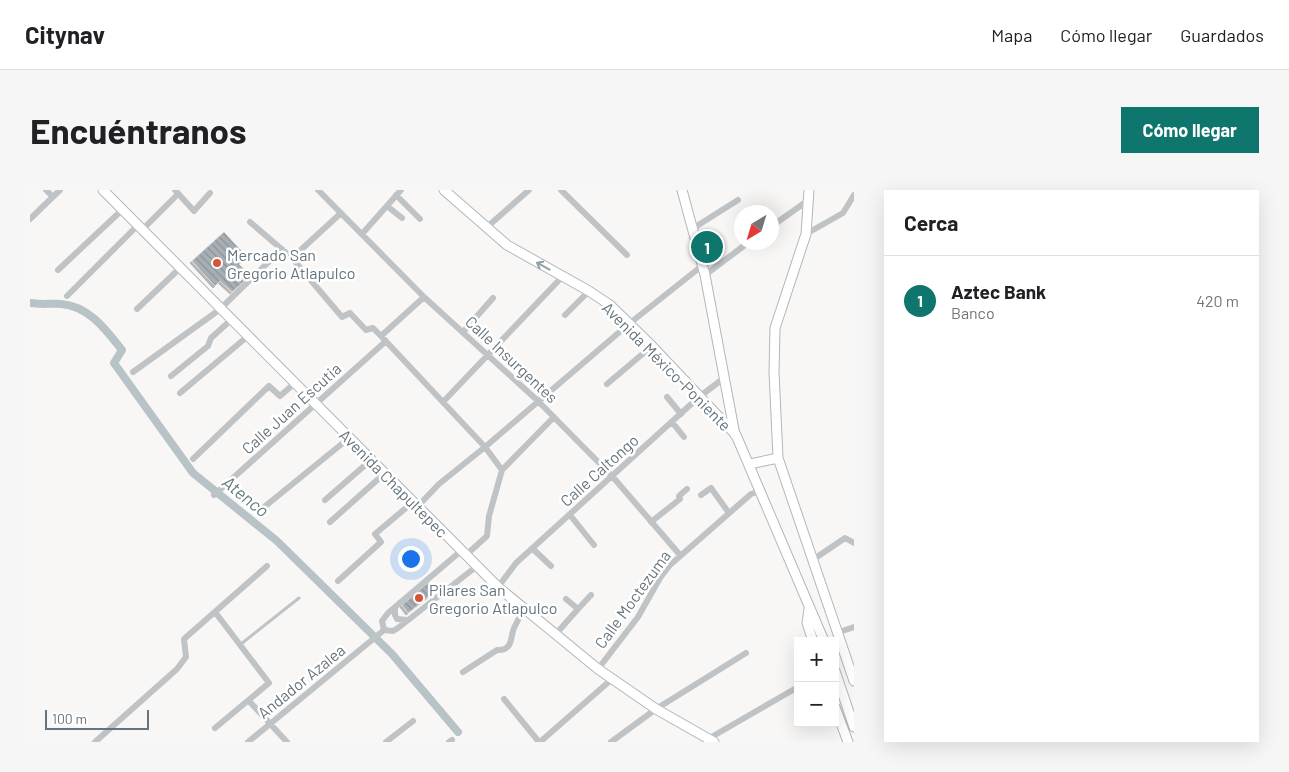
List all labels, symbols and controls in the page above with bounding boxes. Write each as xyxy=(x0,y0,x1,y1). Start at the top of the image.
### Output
text: Citynav xyxy=(25,20,105,49)
text: Mapa xyxy=(991,24,1032,46)
text: Cómo llegar xyxy=(1060,24,1152,46)
text: Guardados xyxy=(1180,24,1264,46)
button: Cómo llegar xyxy=(1121,107,1259,153)
text: Encuéntranos xyxy=(30,109,247,151)
north arrow xyxy=(734,205,779,250)
text: Cerca xyxy=(904,210,958,235)
pin: 1 xyxy=(691,228,723,266)
place label: Mercado San Gregorio Atlapulco xyxy=(227,245,355,282)
marker: Mercado San Gregorio Atlapulco xyxy=(211,257,223,269)
one-way arrow xyxy=(536,261,550,271)
text: Aztec Bank xyxy=(951,280,1046,303)
text: 1 xyxy=(917,291,923,310)
text: 420 m xyxy=(1196,291,1239,310)
street label: Avenida México-Poniente xyxy=(599,298,735,434)
text: Banco xyxy=(951,303,995,322)
street label: Calle Insurgentes xyxy=(462,311,562,407)
street label: Calle Juan Escutia xyxy=(237,358,345,458)
street label: Avenida Chapultepec xyxy=(336,425,452,541)
street label: Calle Caltongo xyxy=(556,430,642,510)
water label: Atenco xyxy=(218,471,274,521)
your location xyxy=(398,546,424,572)
street label: Calle Moctezuma xyxy=(590,546,674,652)
place label: Pilares San Gregorio Atlapulco xyxy=(429,580,557,617)
marker: Pilares San Gregorio Atlapulco xyxy=(413,592,425,604)
map controls xyxy=(794,637,839,727)
button: + xyxy=(794,637,839,682)
street label: Andador Azalea xyxy=(253,640,349,722)
button: − xyxy=(794,682,839,727)
scale bar xyxy=(45,707,149,730)
text: 100 m xyxy=(52,710,87,727)

